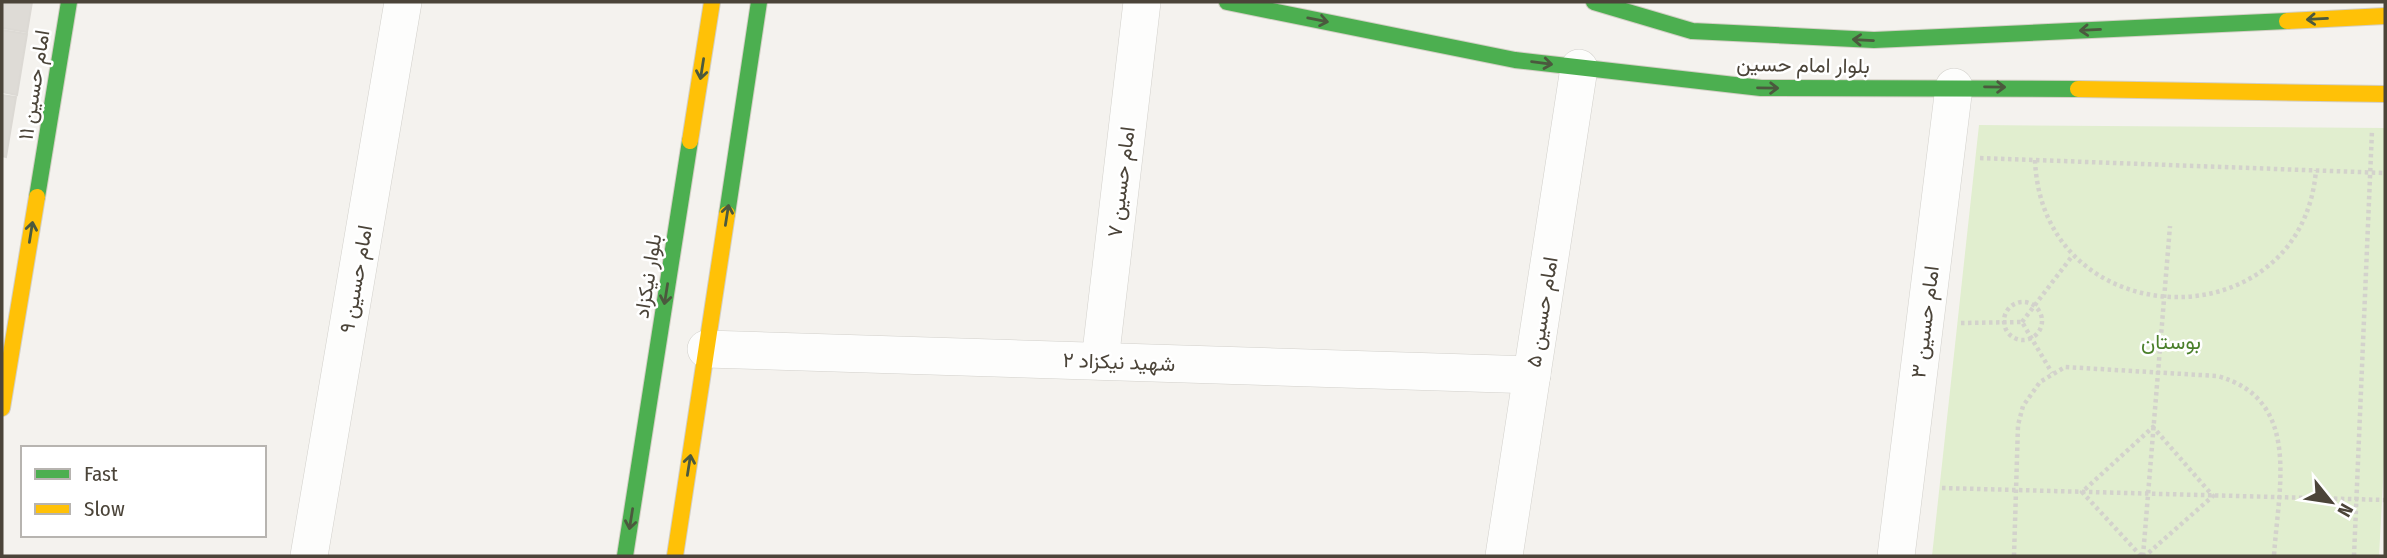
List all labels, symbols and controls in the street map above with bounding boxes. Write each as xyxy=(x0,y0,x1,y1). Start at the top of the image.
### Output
one-way arrow xyxy=(2306,13,2329,26)
one-way arrow xyxy=(1306,14,1329,28)
one-way arrow xyxy=(2079,23,2102,36)
street label: امام حسین ۱۱ xyxy=(12,28,57,142)
one-way arrow xyxy=(1851,33,1874,46)
street label: بلوار امام حسین xyxy=(1736,51,1870,80)
one-way arrow xyxy=(695,57,708,80)
one-way arrow xyxy=(1530,57,1552,70)
one-way arrow xyxy=(1984,80,2007,94)
one-way arrow xyxy=(1756,81,1779,94)
street label: امام حسین ۷ xyxy=(1101,125,1142,239)
one-way arrow xyxy=(720,205,733,227)
one-way arrow xyxy=(25,221,38,244)
street label: امام حسین ۹ xyxy=(334,223,379,335)
street label: بلوار نیکزاد xyxy=(629,232,667,320)
street label: امام حسین ۵ xyxy=(1520,255,1565,369)
street label: امام حسین ۳ xyxy=(1905,264,1946,380)
one-way arrow xyxy=(659,282,672,305)
park label: بوستان xyxy=(2141,329,2201,355)
street label: شهید نیکزاد ۲ xyxy=(1062,347,1176,377)
legend xyxy=(21,446,266,537)
one-way arrow xyxy=(683,454,696,476)
text: Fast xyxy=(84,461,118,487)
north arrow xyxy=(2296,467,2366,537)
text: Slow xyxy=(84,496,125,522)
text: N xyxy=(2332,500,2358,521)
one-way arrow xyxy=(624,507,637,530)

